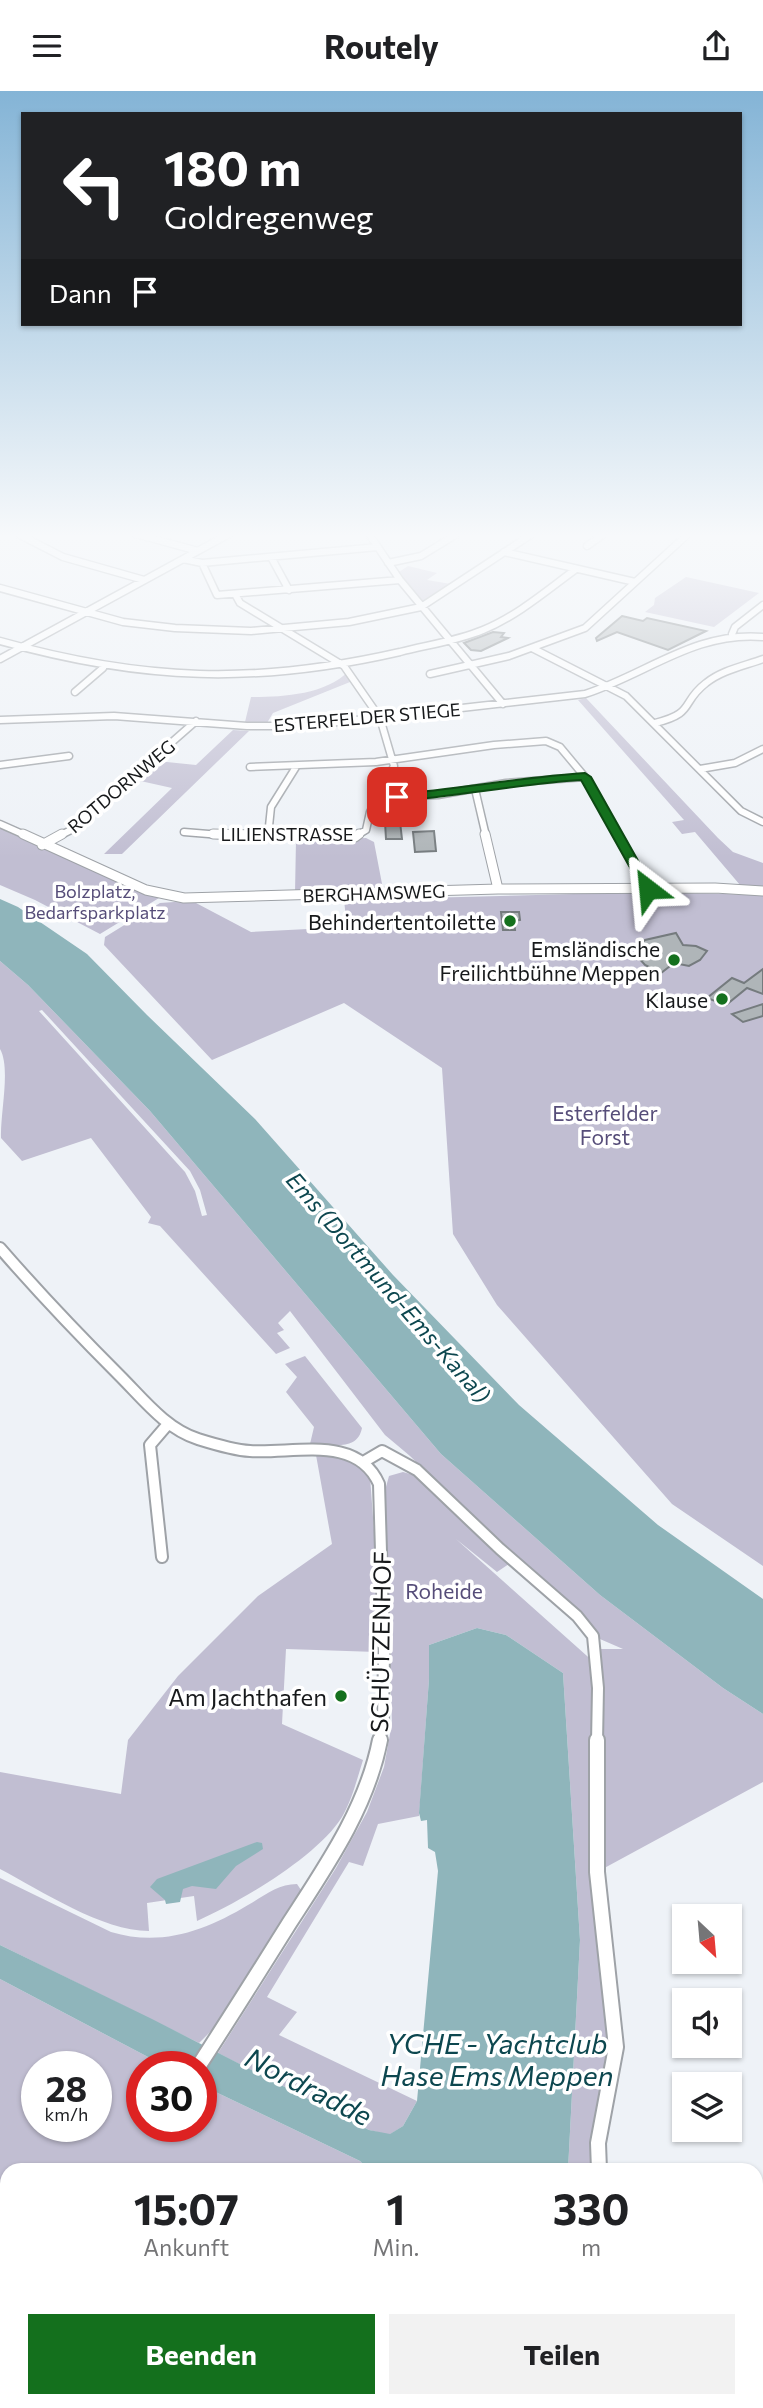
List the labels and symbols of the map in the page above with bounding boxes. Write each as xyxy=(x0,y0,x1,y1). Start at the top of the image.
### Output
street label: ESTERFELDER STIEGE xyxy=(273,698,461,736)
street label: ROTDORNWEG xyxy=(63,735,179,837)
pin xyxy=(367,767,427,827)
street label: LILIENSTRASSE xyxy=(220,823,354,845)
position arrow xyxy=(611,852,685,926)
park label: Bolzplatz, Bedarfsparkplatz xyxy=(24,880,166,923)
street label: BERGHAMSWEG xyxy=(302,880,446,906)
place label: Behindertentoilette xyxy=(308,909,496,934)
marker: Behindertentoilette xyxy=(502,913,518,929)
place label: Emsländische Freilichtbühne Meppen xyxy=(440,936,660,985)
marker: Emsländische Freilichtbühne Meppen xyxy=(666,952,682,968)
place label: Klause xyxy=(645,987,708,1012)
marker: Klause xyxy=(714,991,730,1007)
park label: Esterfelder Forst xyxy=(552,1100,658,1149)
water label: Ems (Dortmund-Ems-Kanal) xyxy=(281,1166,497,1408)
street label: SCHÜTZENHOF xyxy=(364,1551,396,1733)
park label: Roheide xyxy=(405,1578,483,1603)
place label: Am Jachthafen xyxy=(168,1682,327,1711)
marker: Am Jachthafen xyxy=(333,1688,349,1704)
north arrow xyxy=(672,1904,742,1974)
water label: YCHE - Yachtclub Hase Ems Meppen xyxy=(380,2026,614,2092)
water label: Nordradde xyxy=(240,2040,378,2132)
speed limit sign: 30 xyxy=(126,2051,217,2142)

